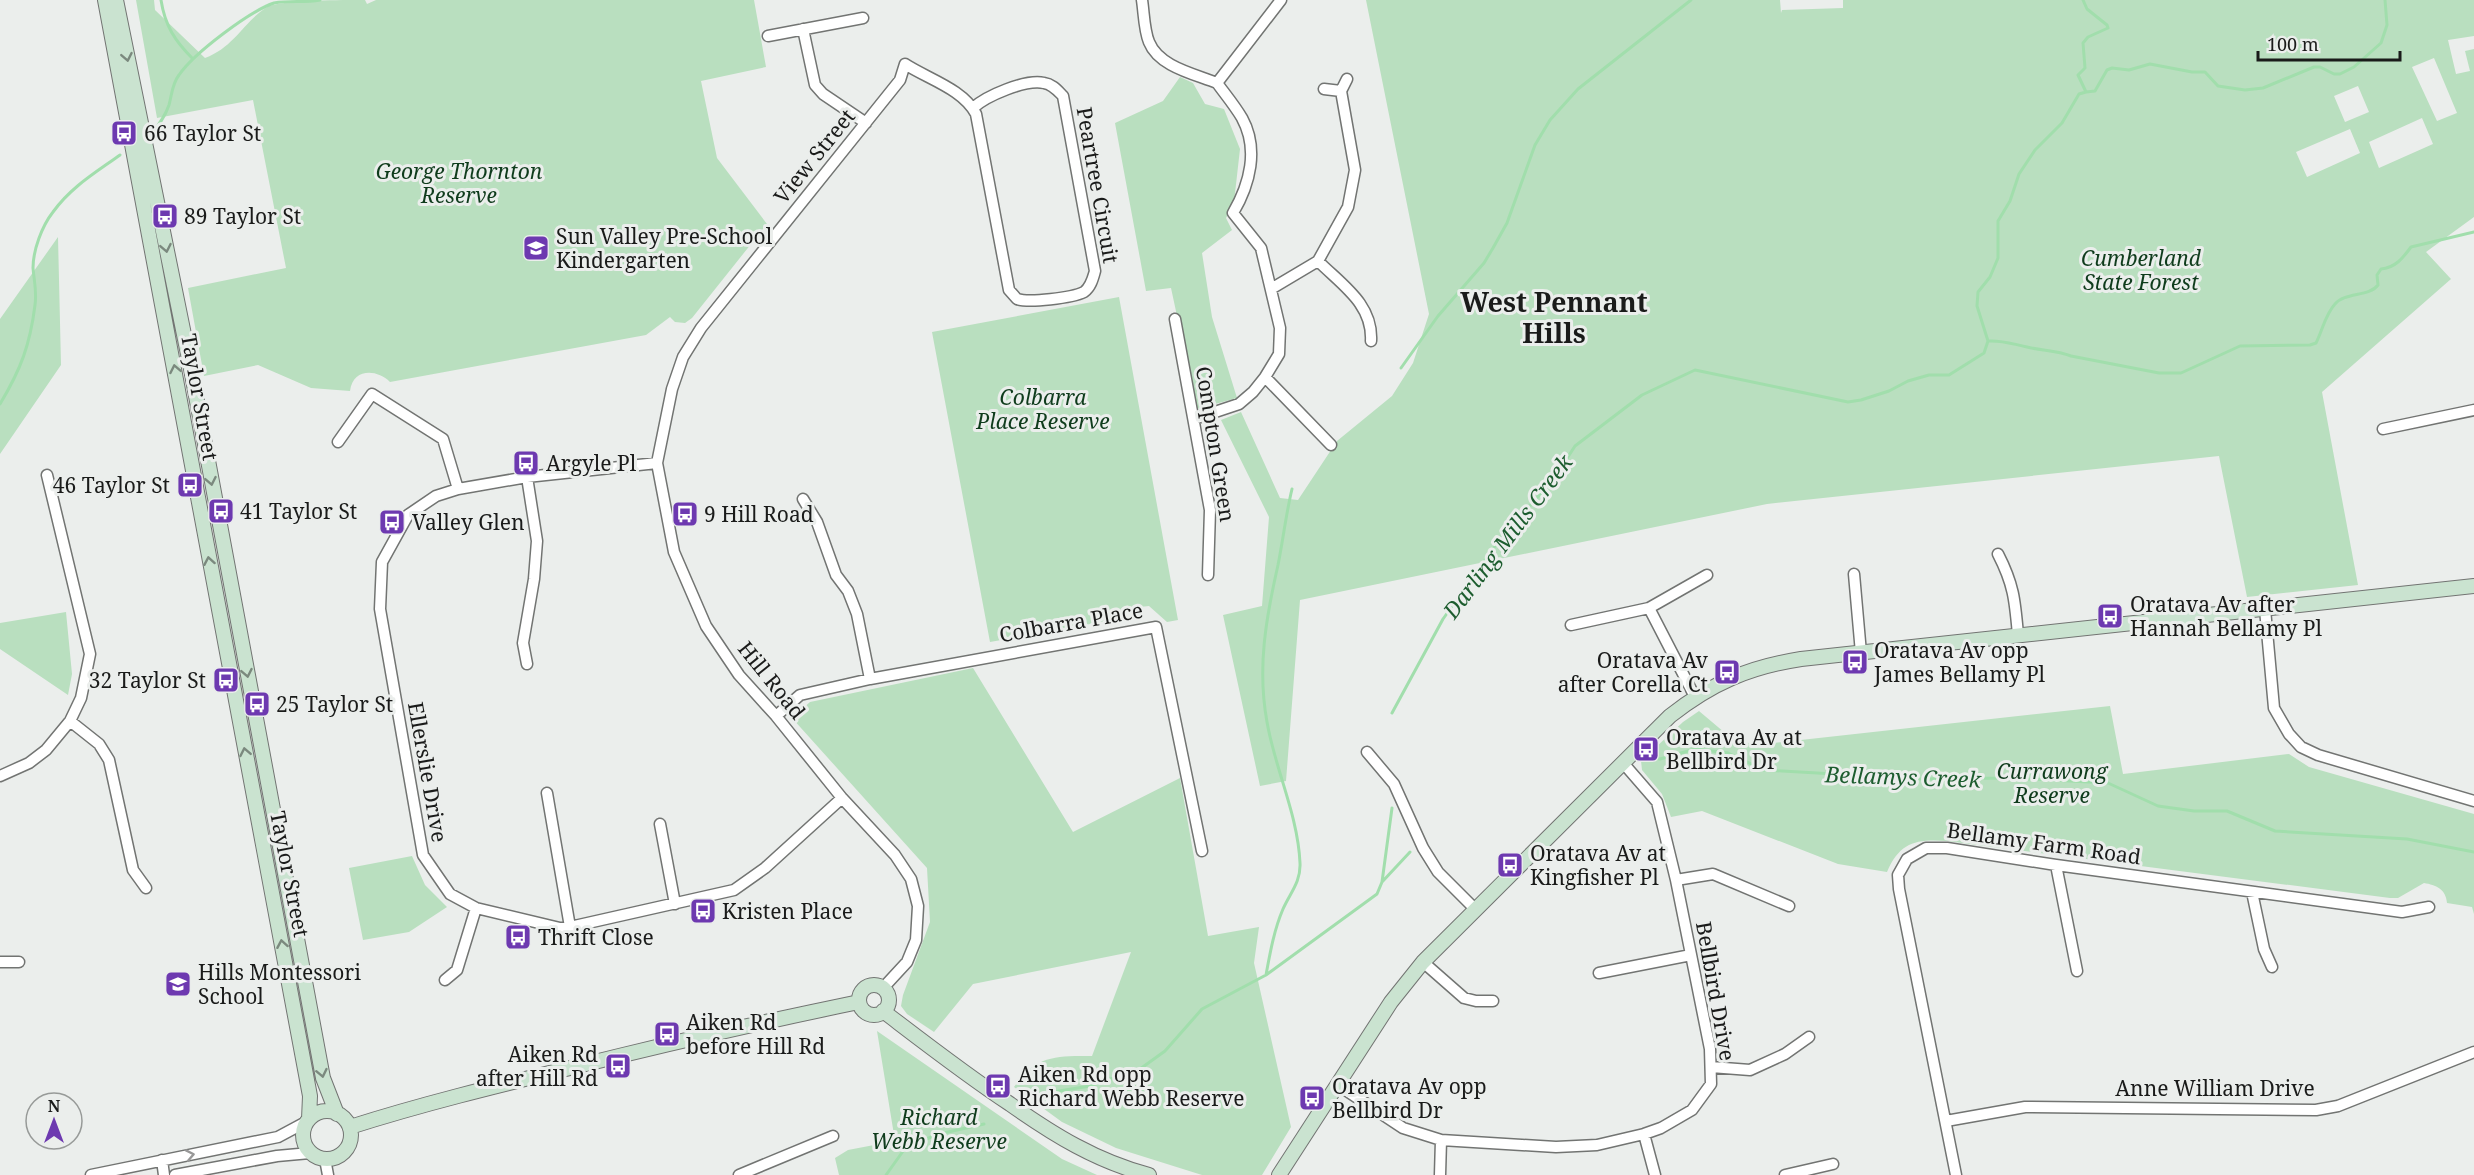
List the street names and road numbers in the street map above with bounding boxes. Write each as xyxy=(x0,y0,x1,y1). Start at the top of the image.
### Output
street label: View Street xyxy=(767,103,861,209)
street label: Peartree Circuit xyxy=(1070,105,1126,265)
street label: Taylor Street xyxy=(175,332,225,462)
street label: Compton Green xyxy=(1190,364,1242,524)
street label: Colbarra Place xyxy=(997,596,1145,648)
street label: Hill Road xyxy=(732,635,812,725)
street label: Ellerslie Drive xyxy=(402,700,454,844)
street label: Taylor Street xyxy=(264,808,316,940)
street label: Bellamy Farm Road xyxy=(1945,816,2143,870)
street label: Bellbird Drive xyxy=(1690,919,1742,1063)
street label: Anne William Drive xyxy=(2115,1074,2315,1102)

